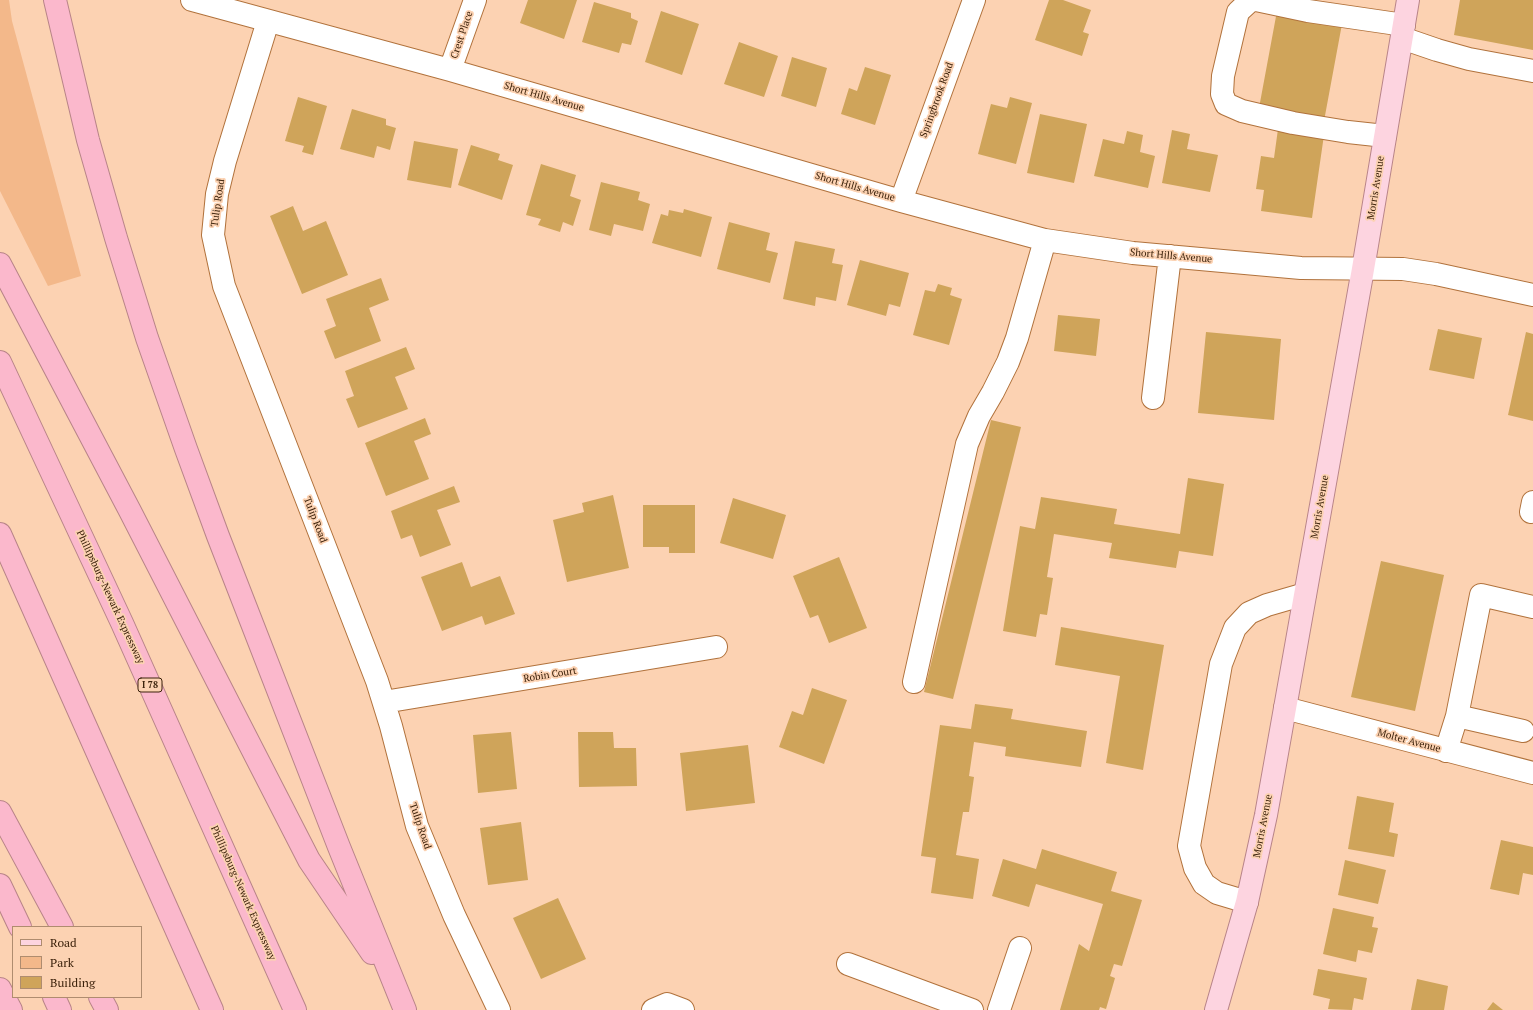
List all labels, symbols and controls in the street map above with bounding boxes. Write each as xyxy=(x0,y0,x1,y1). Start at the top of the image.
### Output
street label: Crest Place xyxy=(448,10,476,60)
street label: Springbrook Road xyxy=(918,61,956,139)
street label: Short Hills Avenue xyxy=(503,80,585,114)
street label: Morris Avenue xyxy=(1365,155,1387,221)
street label: Short Hills Avenue xyxy=(814,170,896,204)
street label: Tulip Road xyxy=(209,178,227,228)
street label: Short Hills Avenue xyxy=(1129,246,1213,266)
street label: Morris Avenue xyxy=(1309,474,1331,540)
street label: Tulip Road xyxy=(301,495,329,545)
street label: Phillipsburg-Newark Expressway xyxy=(74,528,146,666)
street label: Robin Court xyxy=(523,665,577,685)
road number: I 78 xyxy=(138,678,162,692)
street label: Molter Avenue xyxy=(1376,727,1442,755)
street label: Morris Avenue xyxy=(1251,793,1275,859)
street label: Tulip Road xyxy=(407,801,433,851)
street label: Phillipsburg-Newark Expressway xyxy=(208,824,278,962)
legend xyxy=(12,926,142,998)
text: Road xyxy=(50,935,77,950)
text: Park xyxy=(50,955,74,970)
text: Building xyxy=(50,975,95,990)

